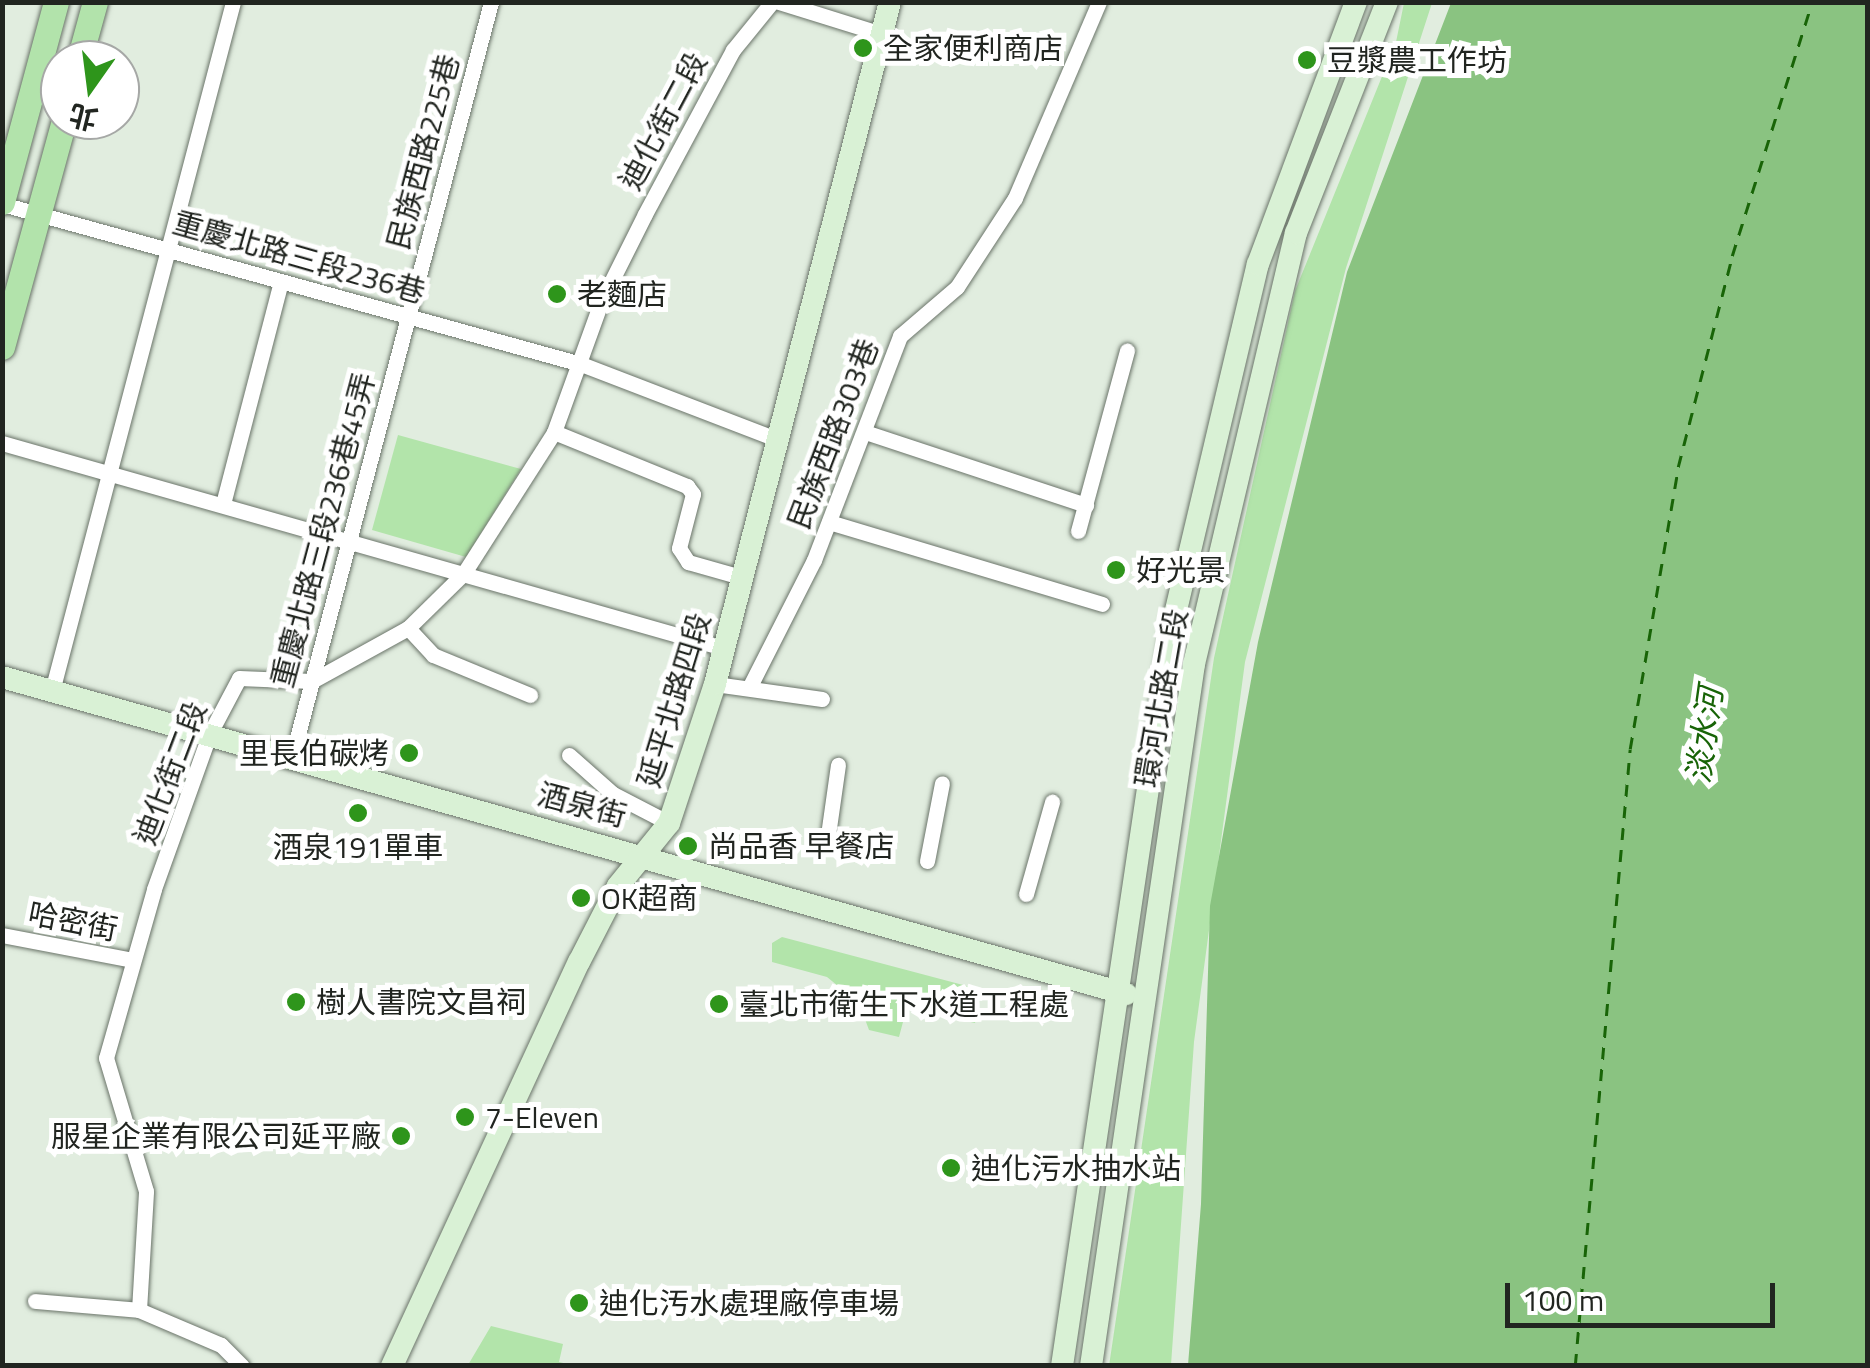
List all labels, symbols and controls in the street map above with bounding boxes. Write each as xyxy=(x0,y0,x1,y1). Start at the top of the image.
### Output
place label: 全家便利商店 xyxy=(883,30,1063,66)
marker: 全家便利商店 xyxy=(852,37,874,59)
north arrow xyxy=(40,40,140,140)
place label: 豆漿農工作坊 xyxy=(1327,42,1507,78)
street label: 迪化街二段 xyxy=(612,46,714,196)
marker: 豆漿農工作坊 xyxy=(1296,49,1318,71)
street label: 民族西路225巷 xyxy=(380,51,466,253)
text: 北 xyxy=(64,93,102,142)
street label: 重慶北路三段236巷 xyxy=(169,204,429,310)
place label: 老麵店 xyxy=(577,276,667,312)
marker: 老麵店 xyxy=(546,283,568,305)
street label: 民族西路303巷 xyxy=(780,334,886,534)
street label: 重慶北路三段236巷45弄 xyxy=(264,369,382,691)
place label: 好光景 xyxy=(1136,552,1226,588)
marker: 好光景 xyxy=(1105,559,1127,581)
street label: 環河北路二段 xyxy=(1128,606,1194,790)
street label: 延平北路四段 xyxy=(630,609,718,791)
water label: 淡水河 xyxy=(1678,685,1730,785)
street label: 迪化街二段 xyxy=(126,697,214,849)
place label: 里長伯碳烤 xyxy=(239,735,389,771)
marker: 里長伯碳烤 xyxy=(398,742,420,764)
street label: 酒泉街 xyxy=(534,776,630,834)
marker: 酒泉191單車 xyxy=(347,802,369,824)
place label: 尚品香 早餐店 xyxy=(708,828,895,864)
place label: 酒泉191單車 xyxy=(273,829,443,865)
marker: 尚品香 早餐店 xyxy=(677,835,699,857)
place label: OK超商 xyxy=(601,880,698,916)
marker: OK超商 xyxy=(570,887,592,909)
street label: 哈密街 xyxy=(25,895,121,947)
place label: 樹人書院文昌祠 xyxy=(316,984,526,1020)
place label: 臺北市衛生下水道工程處 xyxy=(739,986,1069,1022)
marker: 樹人書院文昌祠 xyxy=(285,991,307,1013)
marker: 臺北市衛生下水道工程處 xyxy=(708,993,730,1015)
place label: 7-Eleven xyxy=(485,1099,599,1135)
marker: 7-Eleven xyxy=(454,1106,476,1128)
place label: 服星企業有限公司延平廠 xyxy=(51,1118,381,1154)
marker: 服星企業有限公司延平廠 xyxy=(390,1125,412,1147)
place label: 迪化污水抽水站 xyxy=(971,1150,1181,1186)
marker: 迪化污水抽水站 xyxy=(940,1157,962,1179)
scale bar xyxy=(1510,1263,1780,1325)
text: 100 m xyxy=(1522,1277,1604,1323)
place label: 迪化汚水處理廠停車場 xyxy=(599,1285,899,1321)
marker: 迪化汚水處理廠停車場 xyxy=(568,1292,590,1314)

